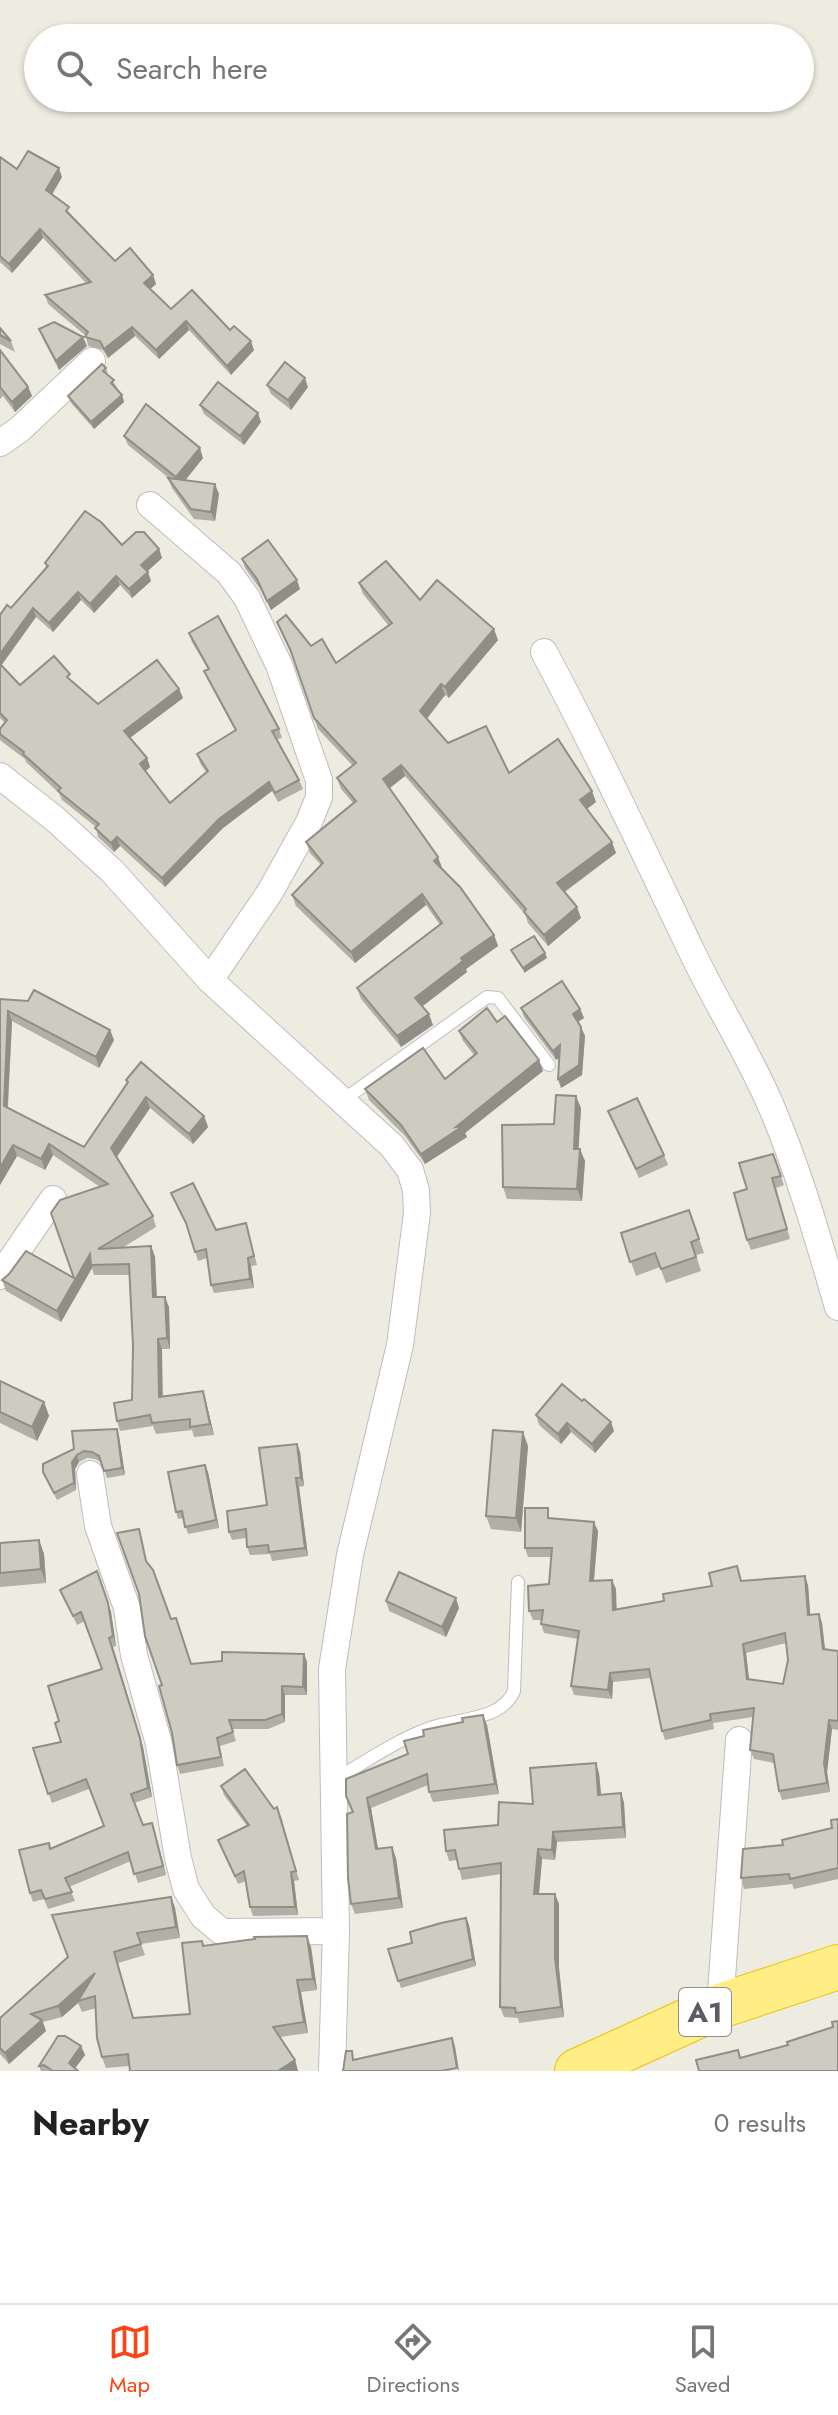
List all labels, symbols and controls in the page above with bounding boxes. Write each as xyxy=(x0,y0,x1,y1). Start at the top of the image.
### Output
search box xyxy=(24,24,814,112)
icon: search xyxy=(52,46,96,90)
text: Search here xyxy=(116,47,268,90)
road number: A1 xyxy=(679,1988,731,2036)
text: Nearby xyxy=(32,2099,149,2148)
text: 0 results xyxy=(714,2104,806,2142)
tab: Map xyxy=(108,2320,152,2400)
tab: Directions xyxy=(367,2320,460,2400)
tab: Saved xyxy=(675,2320,730,2400)

